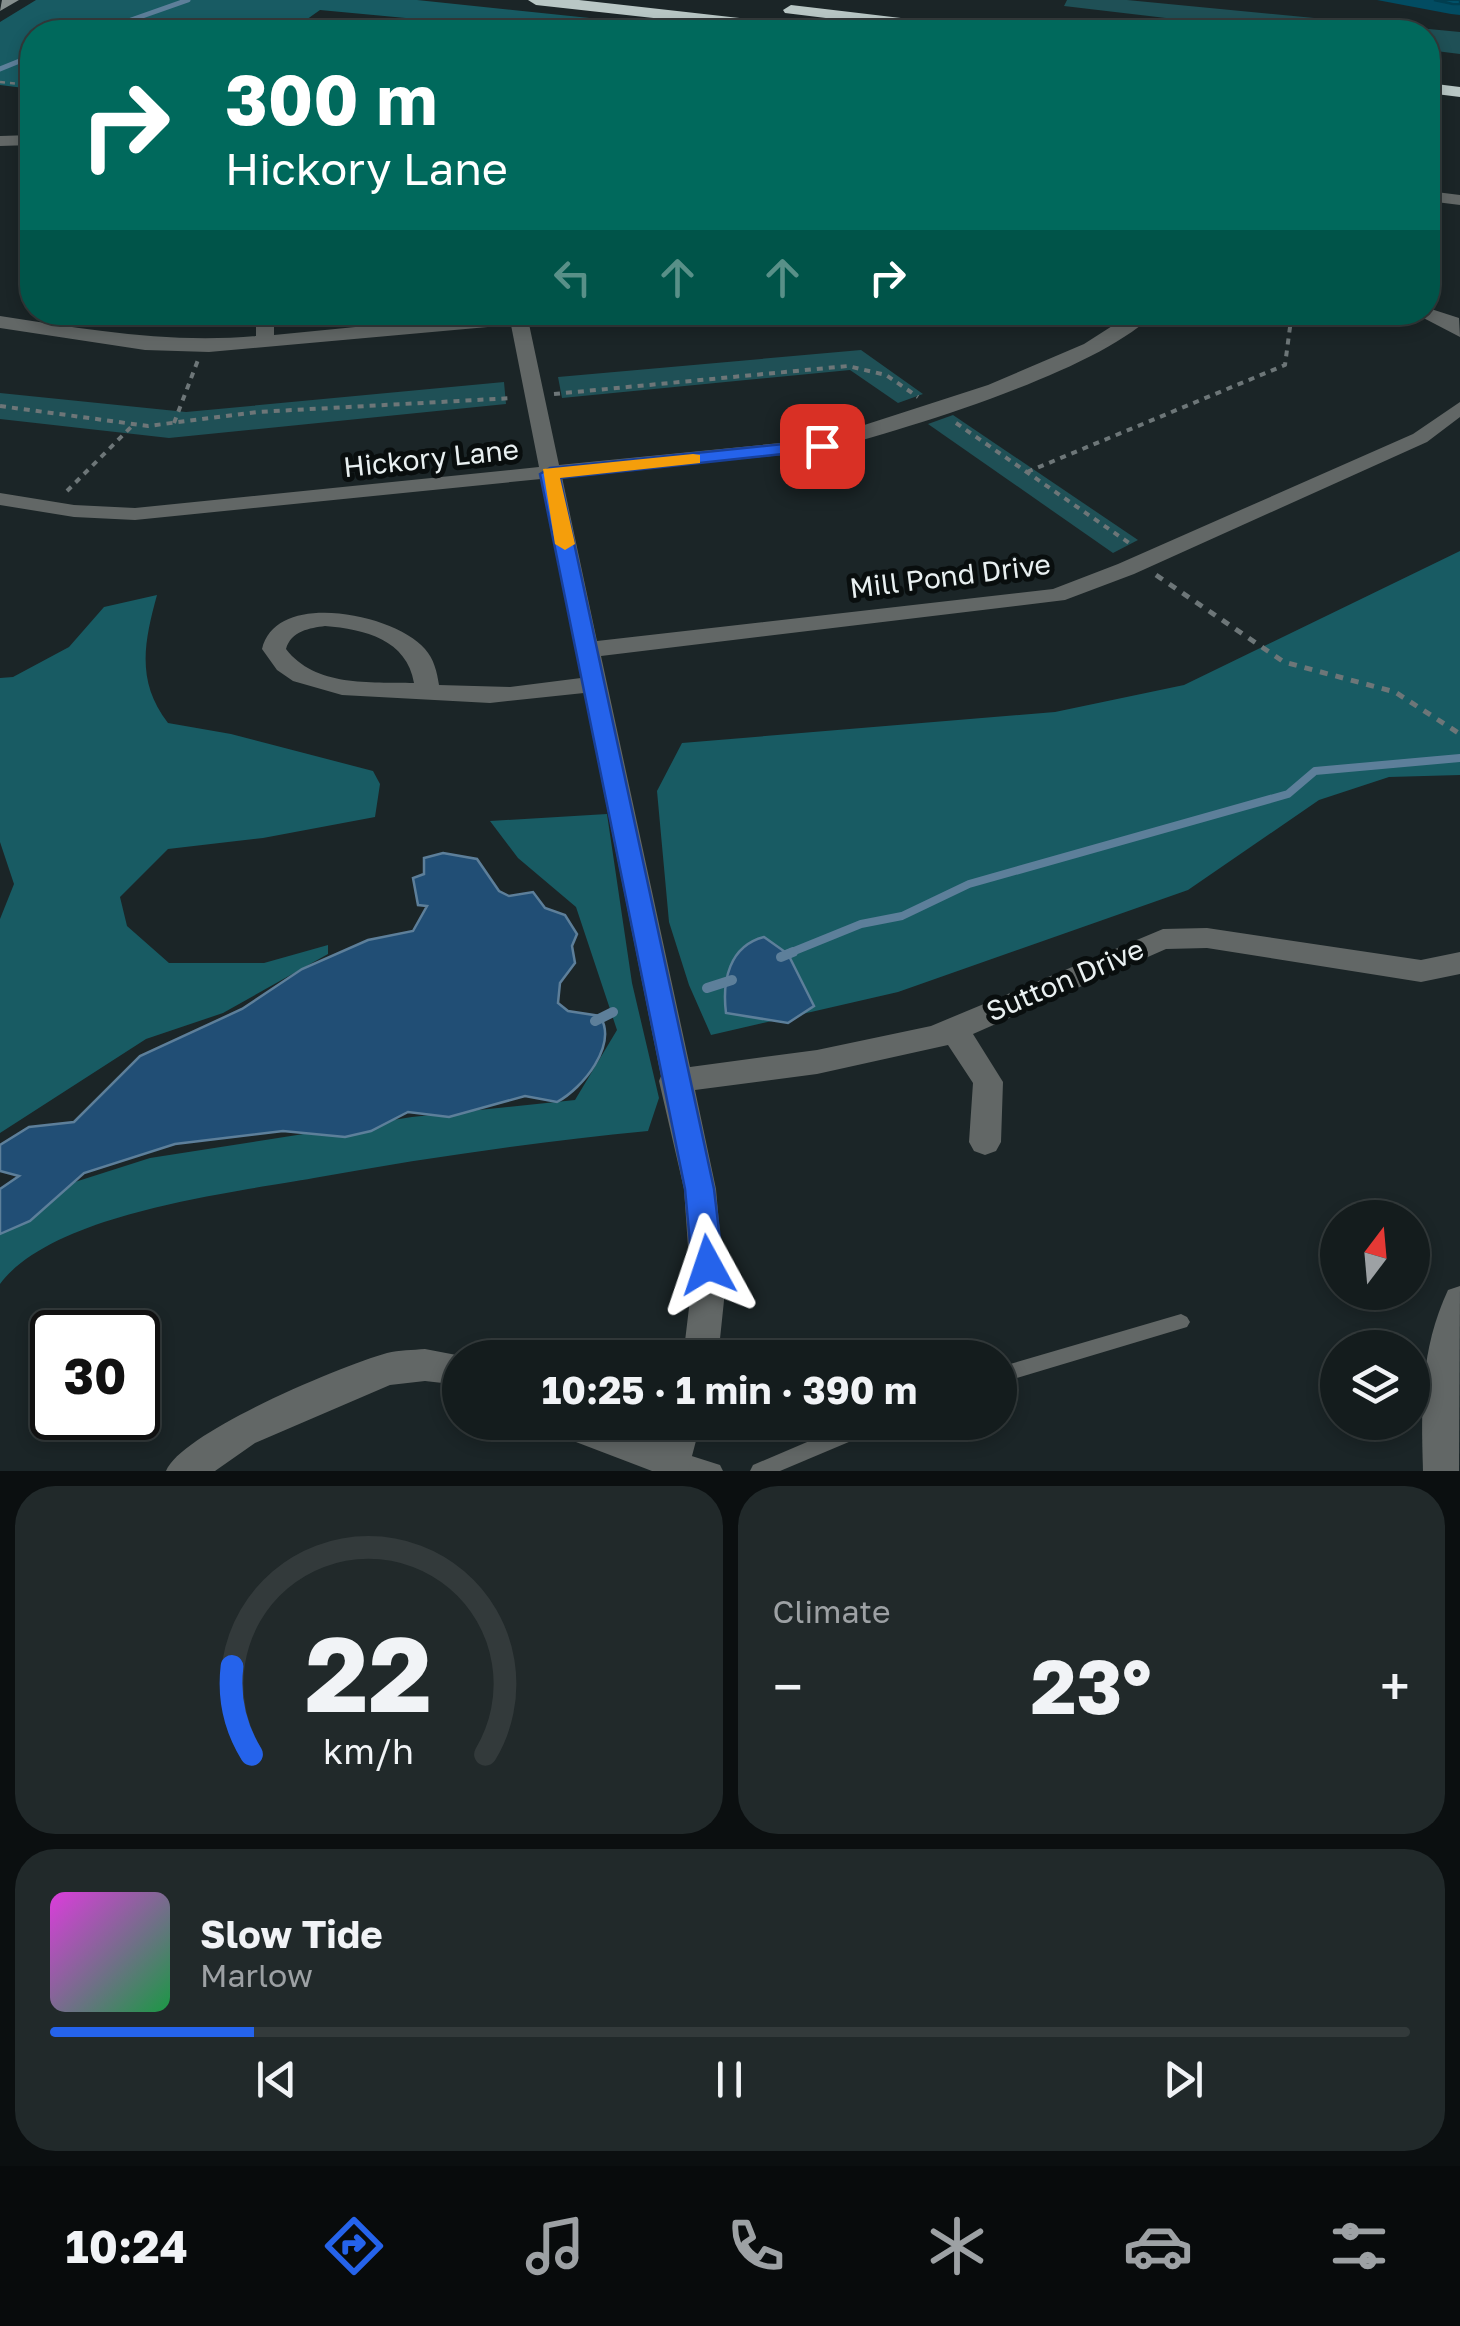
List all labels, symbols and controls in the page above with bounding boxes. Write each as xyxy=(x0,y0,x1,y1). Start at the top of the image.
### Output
text: 300 m xyxy=(225,56,437,140)
icon: right xyxy=(60,60,190,190)
text: Hickory Lane xyxy=(225,141,508,195)
icon: left xyxy=(545,250,600,305)
icon: ahead xyxy=(650,250,705,305)
icon: ahead xyxy=(755,250,810,305)
icon: right xyxy=(860,250,915,305)
pin xyxy=(780,404,865,489)
icon: arrive xyxy=(795,419,850,474)
street label: Hickory Lane xyxy=(342,432,520,483)
street label: Mill Pond Drive xyxy=(848,547,1052,604)
street label: Sutton Drive xyxy=(981,932,1148,1027)
north arrow xyxy=(1320,1200,1430,1310)
map controls xyxy=(1320,1200,1430,1440)
position arrow xyxy=(656,1213,760,1317)
speed limit sign: 30 xyxy=(30,1310,160,1440)
button: layers xyxy=(1320,1330,1430,1440)
text: 10:25 · 1 min · 390 m xyxy=(542,1367,917,1412)
text: Climate xyxy=(773,1592,891,1630)
text: 22 xyxy=(305,1610,432,1735)
text: 23° xyxy=(1031,1640,1152,1731)
text: − xyxy=(773,1653,803,1719)
text: + xyxy=(1380,1653,1410,1719)
text: km/h xyxy=(323,1729,414,1772)
text: Slow Tide xyxy=(200,1911,383,1956)
text: Marlow xyxy=(200,1956,313,1994)
icon: previous xyxy=(249,2052,304,2107)
icon: pause xyxy=(702,2052,757,2107)
icon: next xyxy=(1156,2052,1211,2107)
icon: directions xyxy=(319,2211,389,2281)
icon: music xyxy=(520,2211,590,2281)
icon: phone xyxy=(721,2211,791,2281)
icon: climate xyxy=(922,2211,992,2281)
icon: car xyxy=(1123,2211,1193,2281)
icon: filters xyxy=(1324,2211,1394,2281)
text: 10:24 xyxy=(66,2219,188,2273)

